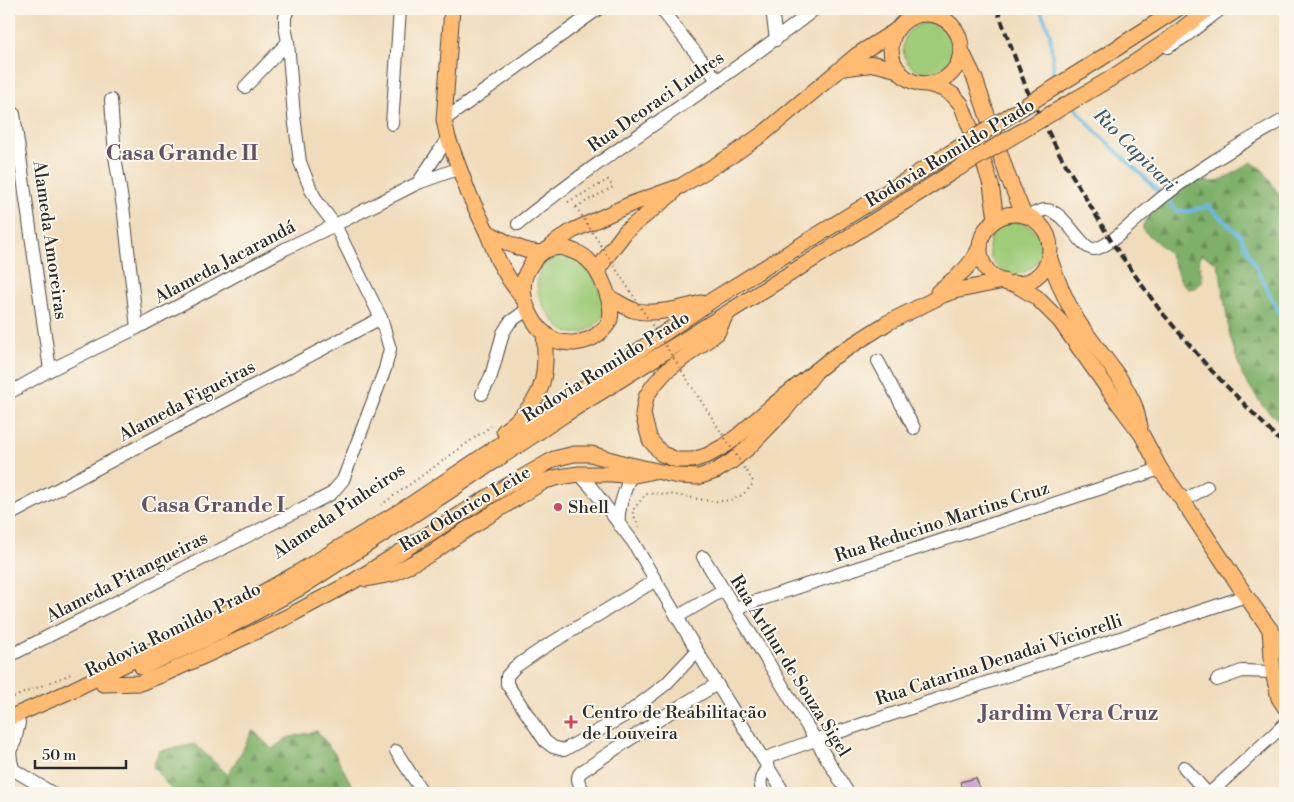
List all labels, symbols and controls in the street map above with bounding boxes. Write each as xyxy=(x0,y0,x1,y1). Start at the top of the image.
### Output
street label: Rua Deoraci Ludres xyxy=(583,46,729,158)
street label: Rodovia Romildo Prado xyxy=(861,93,1039,213)
water label: Rio Capivari xyxy=(1088,103,1182,197)
district label: Casa Grande II xyxy=(106,140,259,167)
street label: Alameda Amoreiras xyxy=(27,158,73,321)
street label: Alameda Jacarandá xyxy=(150,215,300,309)
street label: Rodovia Romildo Prado xyxy=(518,306,694,428)
street label: Alameda Figueiras xyxy=(114,355,259,447)
street label: Alameda Pinheiros xyxy=(267,458,410,564)
street label: Rua Odorico Leite xyxy=(395,461,535,557)
street label: Rua Reducino Martins Cruz xyxy=(832,476,1052,568)
district label: Casa Grande I xyxy=(141,492,285,519)
place label: Shell xyxy=(568,496,609,519)
marker: Shell xyxy=(552,501,564,513)
street label: Alameda Pitangueiras xyxy=(41,526,212,628)
street label: Rua Arthur de Souza Sigel xyxy=(725,571,856,762)
street label: Rodovia Romildo Prado xyxy=(81,577,265,683)
street label: Rua Catarina Denadai Viciorelli xyxy=(873,609,1126,711)
district label: Jardim Vera Cruz xyxy=(977,700,1158,727)
place label: Centro de Reabilitação de Louveira xyxy=(582,701,767,745)
marker: Centro de Reabilitação de Louveira xyxy=(564,715,578,729)
scale bar xyxy=(35,737,126,769)
text: 50 m xyxy=(42,746,76,765)

